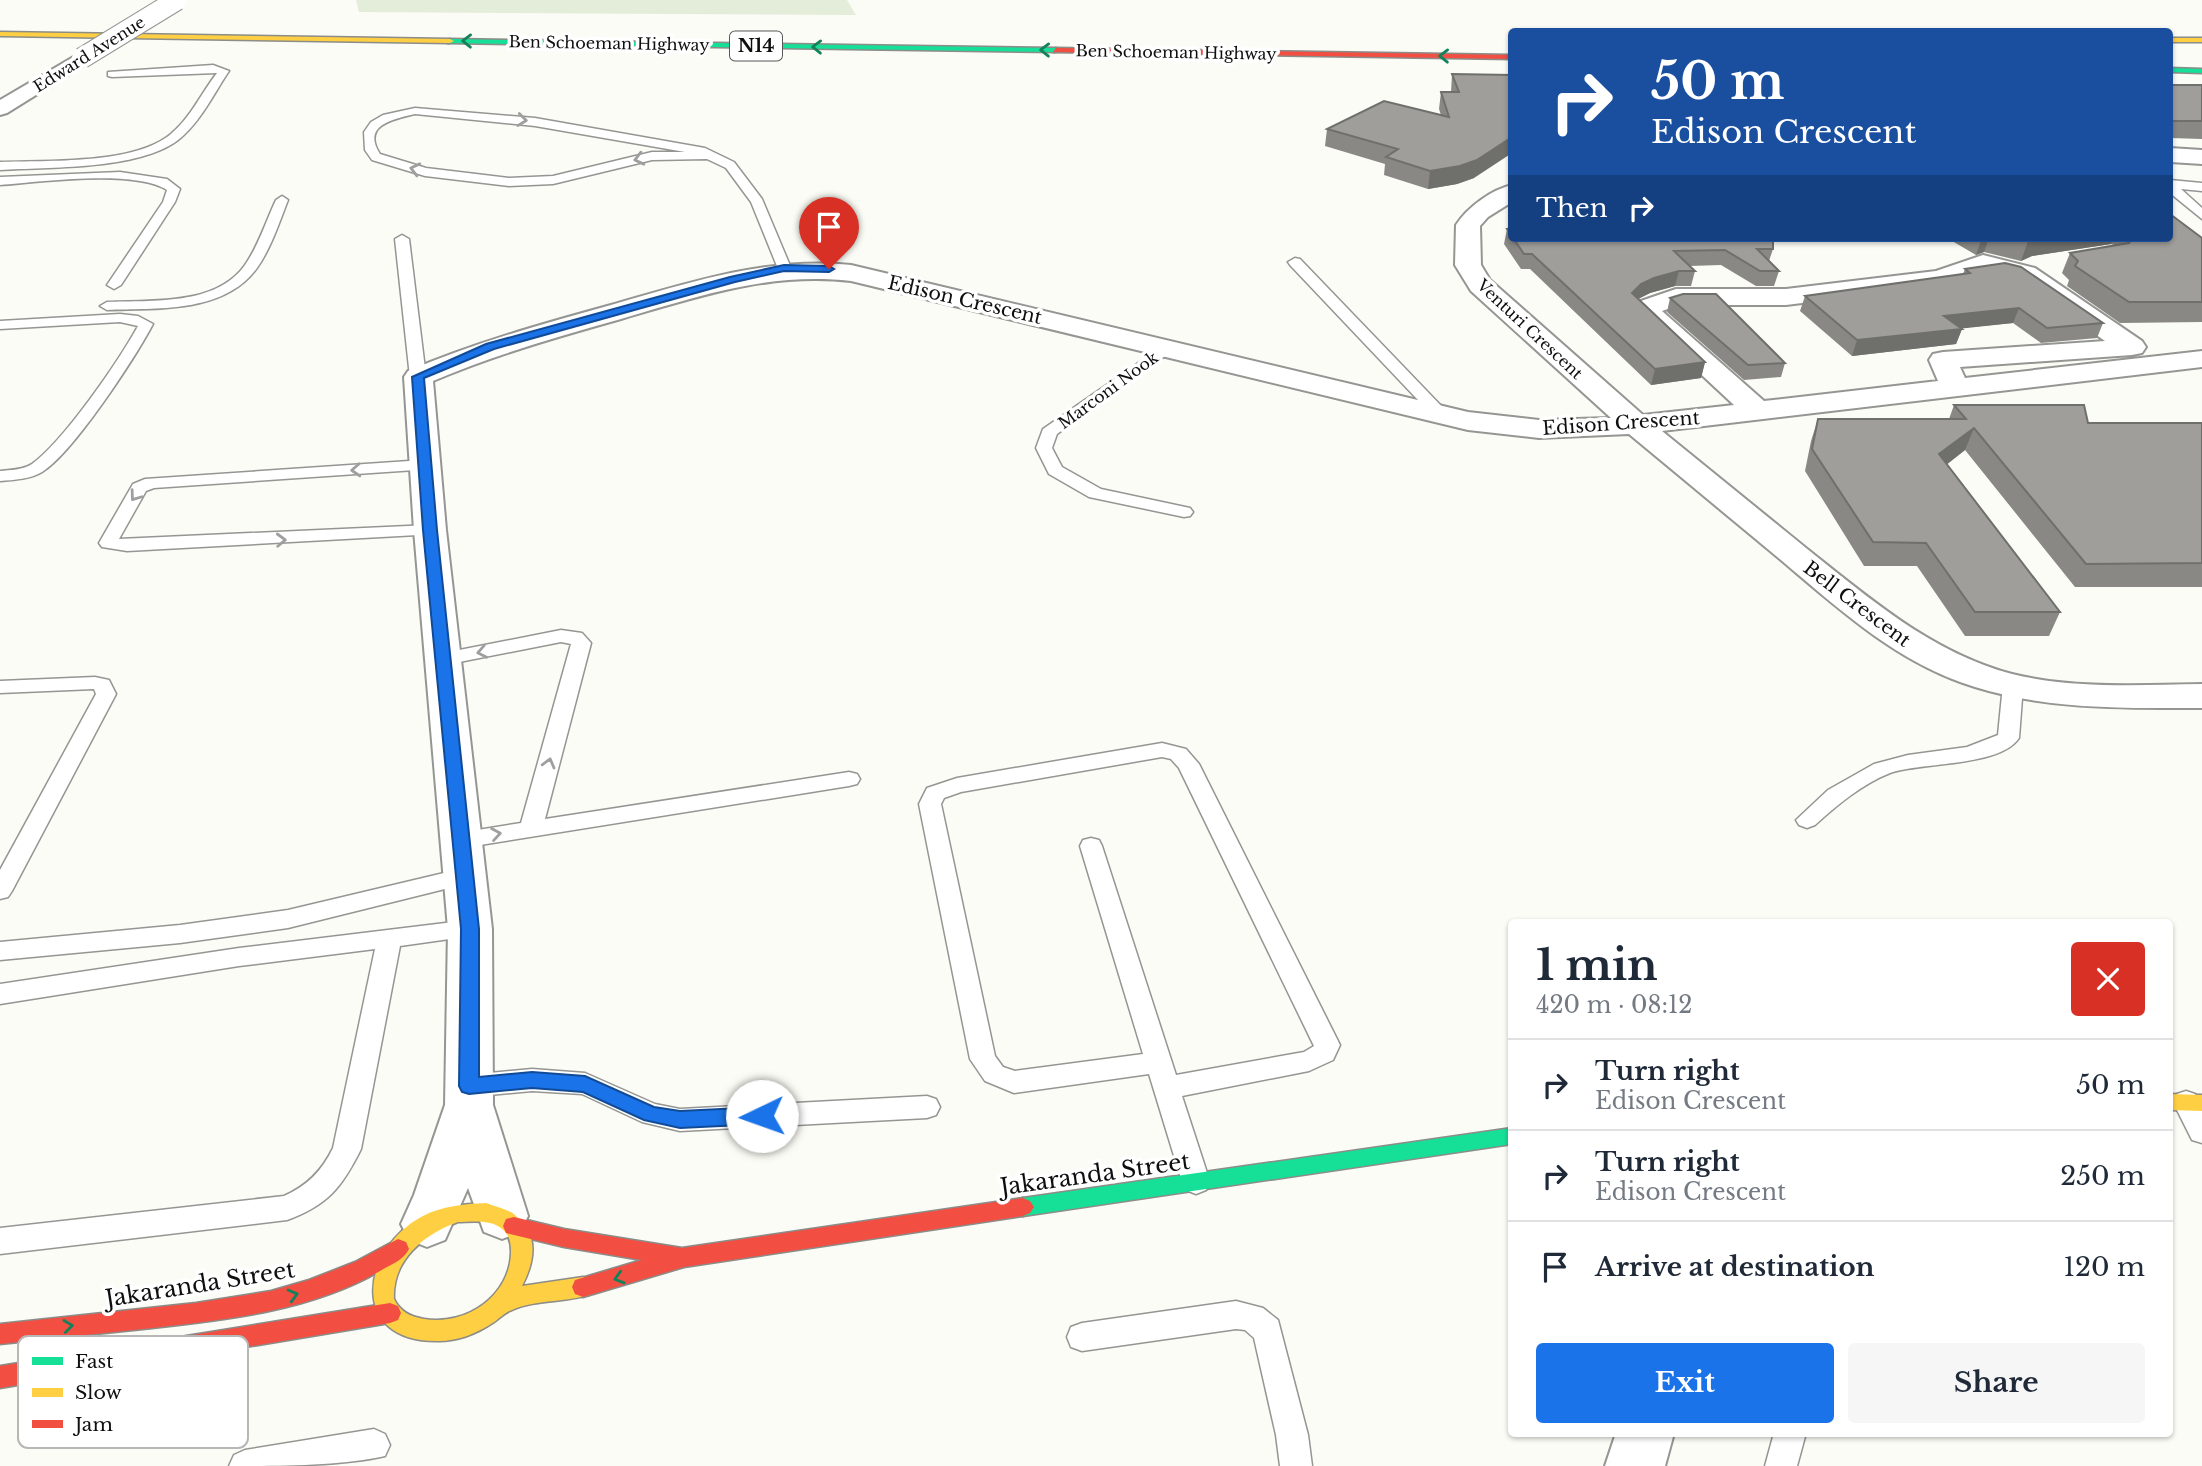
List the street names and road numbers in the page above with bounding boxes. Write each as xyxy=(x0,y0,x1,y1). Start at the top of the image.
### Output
street label: Edward Avenue xyxy=(30,12,148,96)
street label: Ben Schoeman Highway xyxy=(508,31,710,55)
road number: N14 xyxy=(730,32,782,60)
street label: Ben Schoeman Highway xyxy=(1075,40,1277,64)
street label: Edison Crescent xyxy=(886,271,1045,329)
street label: Venturi Crescent xyxy=(1472,274,1587,383)
street label: Marconi Nook xyxy=(1054,347,1162,433)
street label: Edison Crescent xyxy=(1542,406,1701,440)
street label: Bell Crescent xyxy=(1799,556,1916,652)
street label: Jakaranda Street xyxy=(995,1147,1192,1202)
street label: Jakaranda Street xyxy=(100,1255,297,1313)

